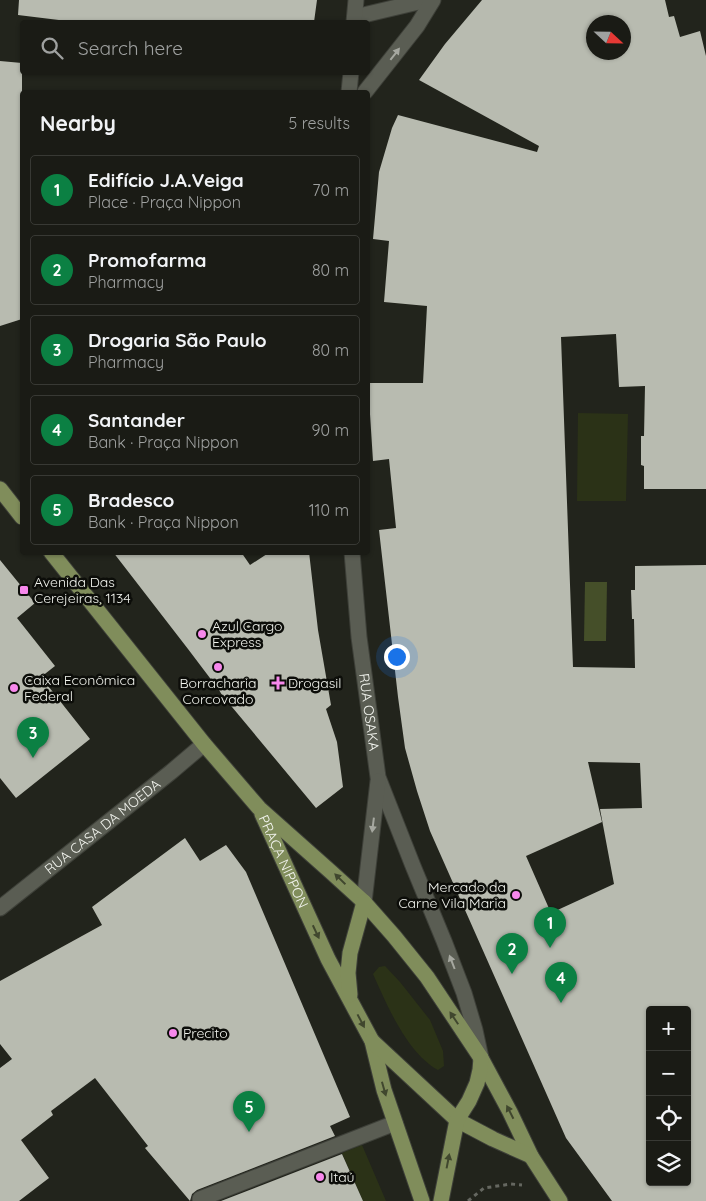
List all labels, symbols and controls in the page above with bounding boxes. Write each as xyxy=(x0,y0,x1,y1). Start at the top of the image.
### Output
north arrow xyxy=(586,15,631,60)
search box xyxy=(20,20,370,75)
icon: search xyxy=(38,34,66,62)
text: Search here xyxy=(78,36,183,60)
one-way arrow xyxy=(390,48,401,61)
text: Nearby xyxy=(40,110,116,136)
text: 5 results xyxy=(289,113,350,133)
text: Edifício J.A.Veiga xyxy=(88,168,244,192)
text: 1 xyxy=(54,180,60,200)
text: 70 m xyxy=(312,180,349,200)
text: Place · Praça Nippon xyxy=(88,192,241,212)
text: Promofarma xyxy=(88,248,206,272)
text: 2 xyxy=(52,260,62,280)
text: 80 m xyxy=(312,260,349,280)
text: Pharmacy xyxy=(88,272,164,292)
text: Drogaria São Paulo xyxy=(88,328,267,352)
text: 3 xyxy=(53,340,61,360)
text: 80 m xyxy=(312,340,349,360)
text: Pharmacy xyxy=(88,352,164,372)
text: Santander xyxy=(88,408,185,432)
text: 4 xyxy=(52,420,62,440)
text: 90 m xyxy=(312,420,349,440)
text: Bank · Praça Nippon xyxy=(88,432,239,452)
text: Bradesco xyxy=(88,488,174,512)
text: 5 xyxy=(52,500,62,520)
text: 110 m xyxy=(309,500,349,520)
text: Bank · Praça Nippon xyxy=(88,512,239,532)
place label: Avenida Das Cerejeiras, 1134 xyxy=(34,573,131,607)
marker: Avenida Das Cerejeiras, 1134 xyxy=(18,584,30,596)
place label: Azul Cargo Express xyxy=(212,617,283,651)
marker: Azul Cargo Express xyxy=(196,628,208,640)
your location xyxy=(384,644,410,670)
marker: Borracharia Corcovado xyxy=(212,661,224,673)
place label: Caixa Econômica Federal xyxy=(24,671,135,705)
street label: RUA OSAKA xyxy=(355,672,383,752)
place label: Borracharia Corcovado xyxy=(179,674,257,708)
place label: Drogasil xyxy=(288,674,342,692)
marker: Drogasil xyxy=(272,677,284,689)
marker: Caixa Econômica Federal xyxy=(8,682,20,694)
pin: 3 xyxy=(17,717,49,758)
street label: RUA CASA DA MOEDA xyxy=(41,775,164,878)
street label: PRAÇA NIPPON xyxy=(255,812,312,911)
one-way arrow xyxy=(369,818,377,834)
one-way arrow xyxy=(334,873,346,885)
place label: Mercado da Carne Vila Maria xyxy=(398,878,506,912)
marker: Mercado da Carne Vila Maria xyxy=(510,889,522,901)
pin: 1 xyxy=(534,907,566,948)
one-way arrow xyxy=(312,925,320,939)
pin: 2 xyxy=(496,933,528,974)
one-way arrow xyxy=(448,954,455,969)
pin: 4 xyxy=(545,962,577,1003)
map controls xyxy=(646,1006,691,1186)
button: + xyxy=(646,1006,691,1051)
one-way arrow xyxy=(449,1011,459,1025)
one-way arrow xyxy=(357,1014,365,1029)
place label: Precito xyxy=(183,1024,228,1042)
marker: Precito xyxy=(167,1027,179,1039)
button: − xyxy=(646,1051,691,1096)
one-way arrow xyxy=(380,1081,388,1096)
pin: 5 xyxy=(233,1091,265,1132)
button: locate xyxy=(646,1096,691,1141)
one-way arrow xyxy=(506,1105,514,1119)
button: layers xyxy=(646,1141,691,1186)
one-way arrow xyxy=(445,1152,453,1168)
place label: Itaú xyxy=(330,1168,355,1186)
marker: Itaú xyxy=(314,1171,326,1183)

